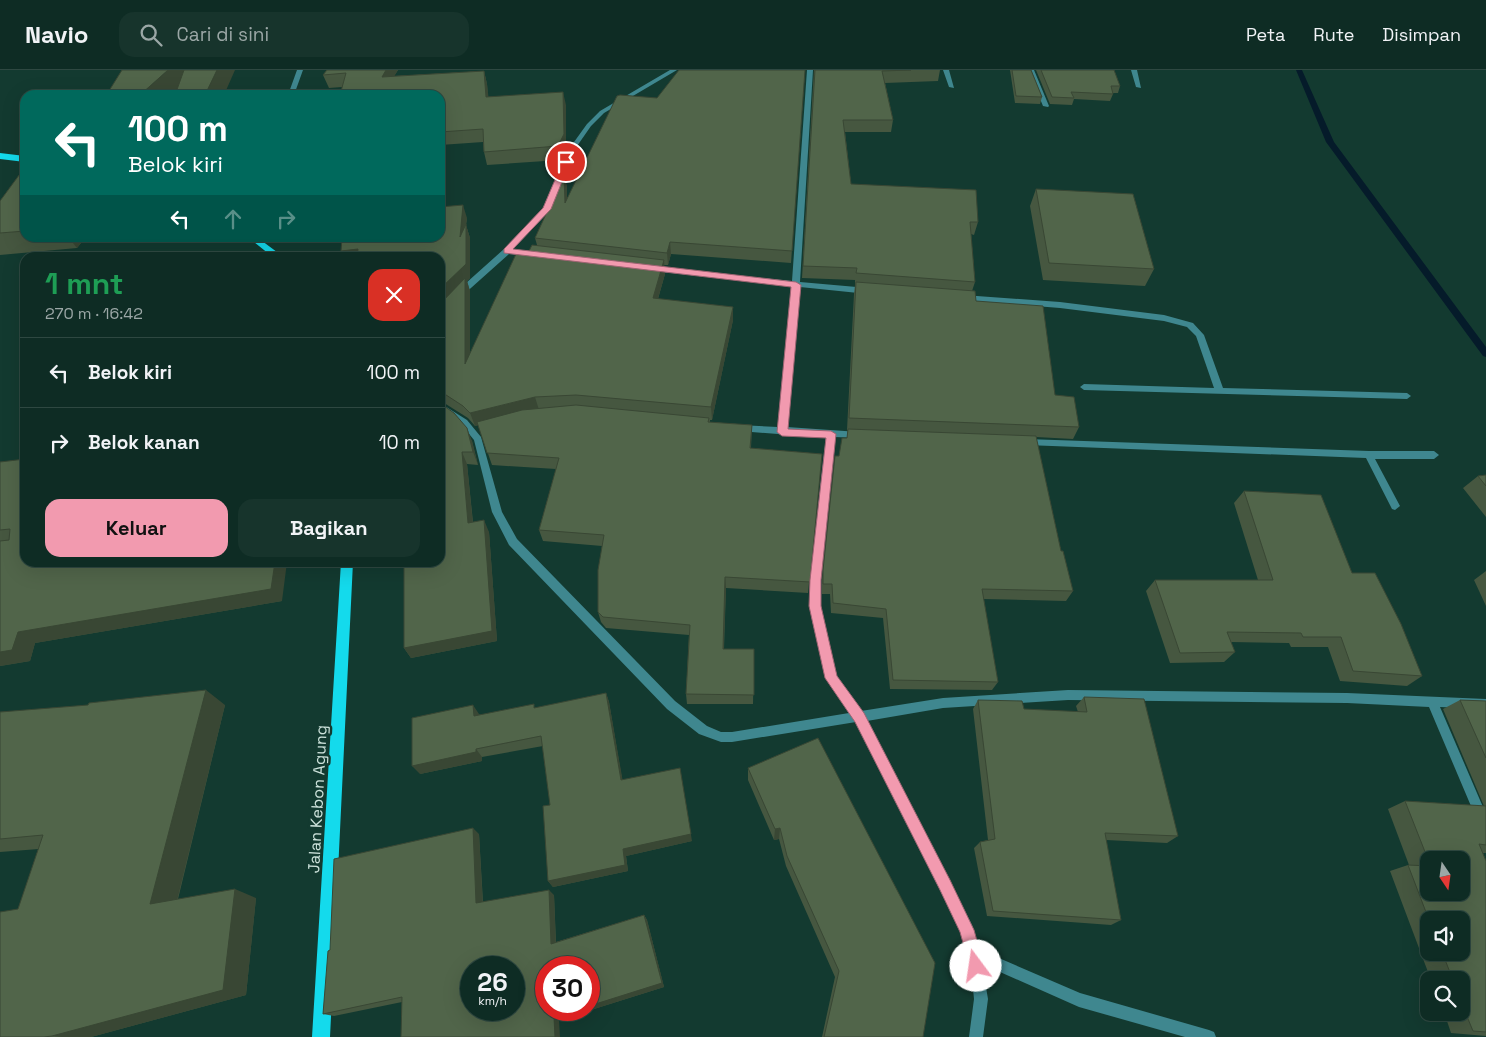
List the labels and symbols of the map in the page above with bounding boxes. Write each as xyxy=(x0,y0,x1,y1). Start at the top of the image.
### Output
pin xyxy=(545,141,587,183)
street label: Jalan Kebon Agung xyxy=(303,724,332,874)
north arrow xyxy=(1420,851,1470,901)
position arrow xyxy=(949,939,1001,991)
speed limit sign: 30 xyxy=(535,956,600,1021)

